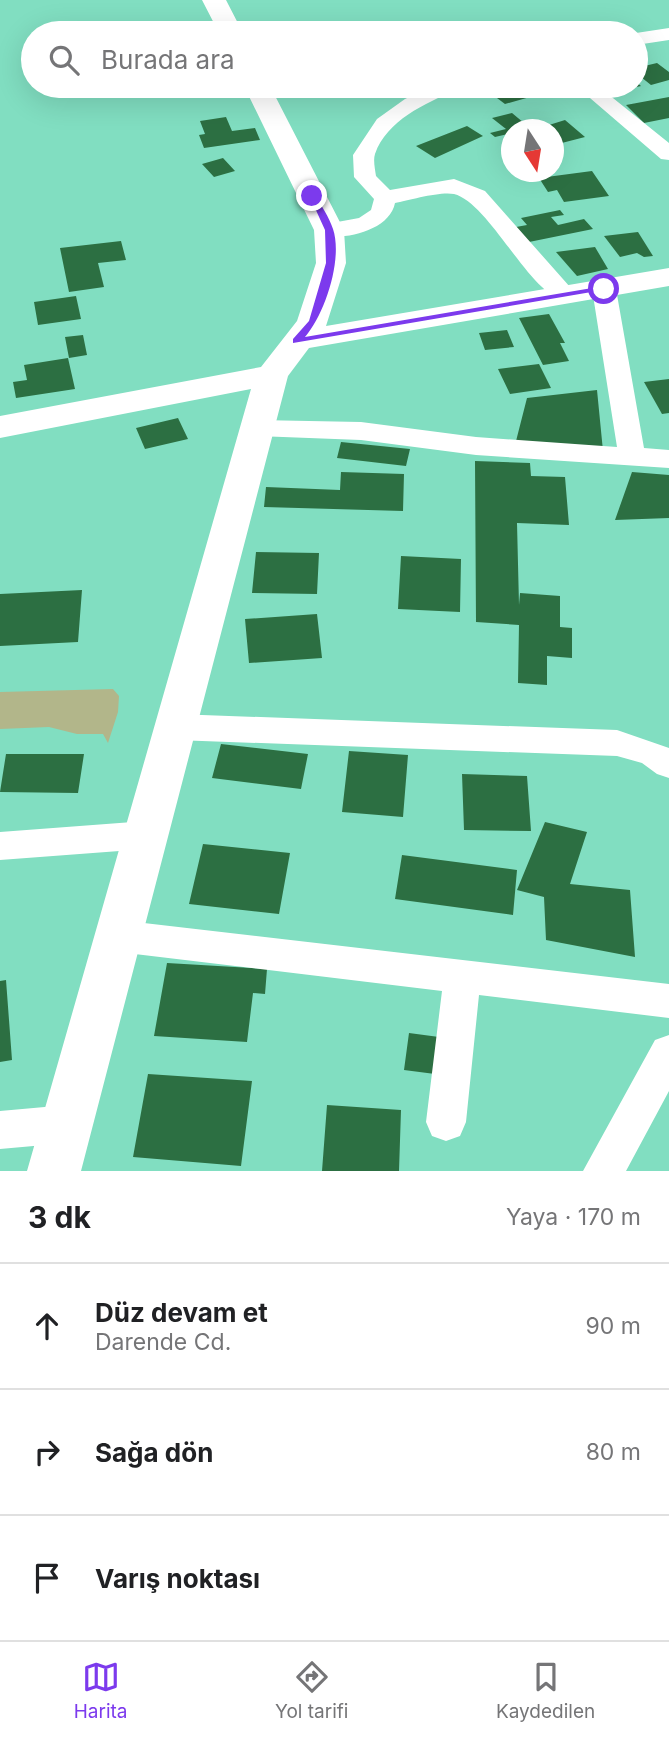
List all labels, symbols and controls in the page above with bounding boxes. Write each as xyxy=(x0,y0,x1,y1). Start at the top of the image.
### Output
search box xyxy=(21,21,648,98)
icon: search xyxy=(45,41,83,79)
text: Burada ara xyxy=(101,44,235,75)
north arrow xyxy=(501,119,564,182)
route end xyxy=(296,180,327,211)
route start xyxy=(588,273,619,304)
text: 3 dk xyxy=(28,1199,91,1235)
text: Yaya · 170 m xyxy=(506,1203,641,1231)
text: Düz devam et xyxy=(95,1297,268,1328)
icon: ahead xyxy=(28,1307,66,1345)
text: 90 m xyxy=(586,1312,641,1340)
text: Darende Cd. xyxy=(95,1328,231,1356)
icon: right xyxy=(28,1433,66,1471)
text: Sağa dön xyxy=(95,1437,213,1468)
text: 80 m xyxy=(586,1438,641,1466)
icon: arrive xyxy=(28,1559,66,1597)
text: Varış noktası xyxy=(95,1563,260,1594)
tab: Harita xyxy=(74,1658,128,1723)
tab: Yol tarifi xyxy=(275,1658,348,1723)
tab: Kaydedilen xyxy=(496,1658,595,1723)

